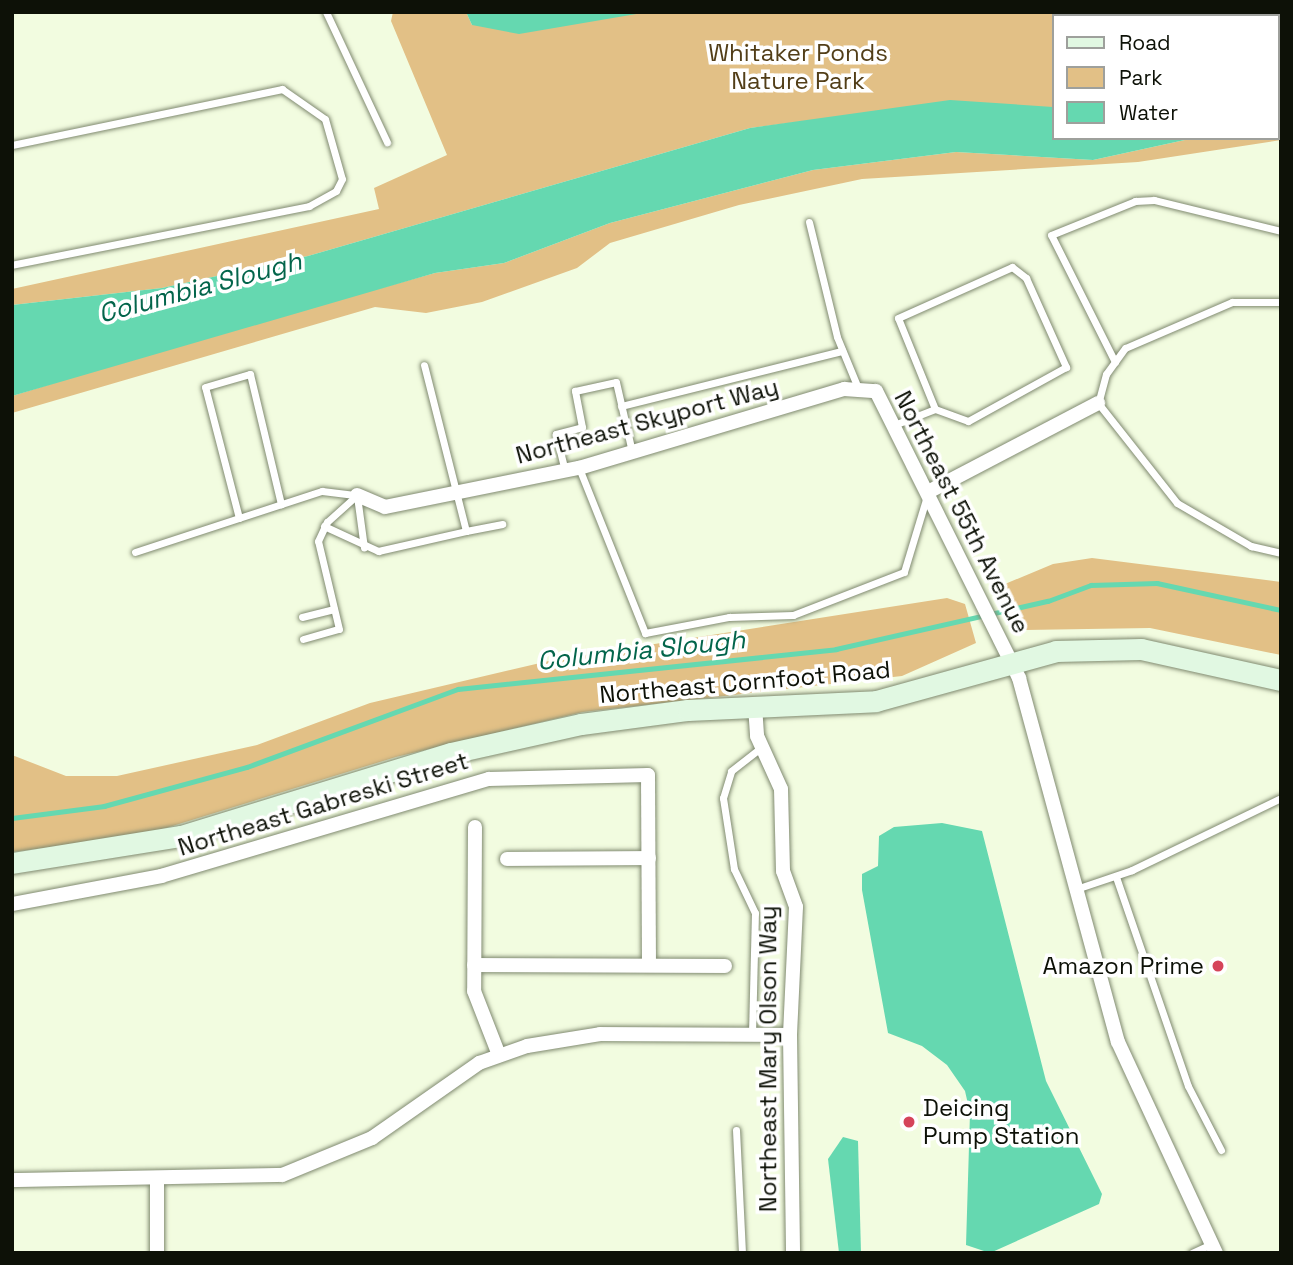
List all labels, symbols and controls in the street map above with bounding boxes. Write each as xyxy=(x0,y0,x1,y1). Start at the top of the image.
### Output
legend xyxy=(1052,14,1279,140)
text: Road xyxy=(1119,29,1171,56)
park label: Whitaker Ponds Nature Park xyxy=(708,39,888,95)
text: Park xyxy=(1119,64,1163,91)
text: Water xyxy=(1119,99,1178,126)
water label: Columbia Slough xyxy=(95,246,305,330)
street label: Northeast Skyport Way xyxy=(512,372,782,470)
street label: Northeast 55th Avenue xyxy=(888,386,1036,638)
water label: Columbia Slough xyxy=(535,625,747,677)
street label: Northeast Cornfoot Road xyxy=(598,655,892,709)
street label: Northeast Gabreski Street xyxy=(174,746,472,862)
street label: Northeast Mary Olson Way xyxy=(754,906,782,1212)
place label: Amazon Prime xyxy=(1042,952,1204,980)
marker: Amazon Prime xyxy=(1210,958,1226,974)
place label: Deicing Pump Station xyxy=(923,1094,1080,1150)
marker: Deicing Pump Station xyxy=(901,1114,917,1130)

